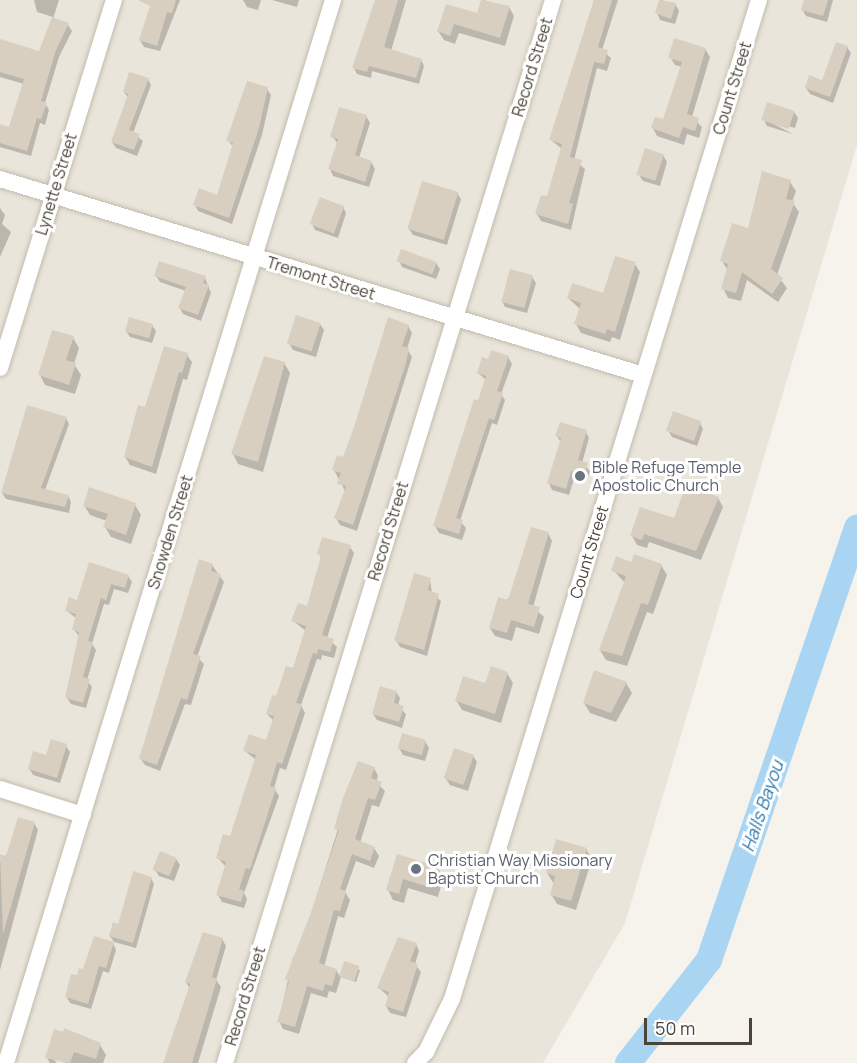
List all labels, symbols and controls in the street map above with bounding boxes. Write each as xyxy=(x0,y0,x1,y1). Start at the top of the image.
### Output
street label: Record Street xyxy=(508,15,556,119)
street label: Count Street xyxy=(709,39,755,137)
street label: Lynette Street xyxy=(31,131,81,237)
street label: Tremont Street xyxy=(264,252,378,304)
place label: Bible Refuge Temple Apostolic Church xyxy=(592,457,741,495)
marker: Bible Refuge Temple Apostolic Church xyxy=(573,469,587,483)
street label: Snowden Street xyxy=(143,472,197,592)
street label: Record Street xyxy=(364,479,412,583)
street label: Count Street xyxy=(566,503,612,601)
water label: Halls Bayou xyxy=(736,758,788,854)
place label: Christian Way Missionary Baptist Church xyxy=(428,850,613,888)
marker: Christian Way Missionary Baptist Church xyxy=(409,862,423,876)
street label: Record Street xyxy=(221,944,269,1048)
scale bar xyxy=(647,1006,755,1044)
text: 50 m xyxy=(655,1016,695,1040)

